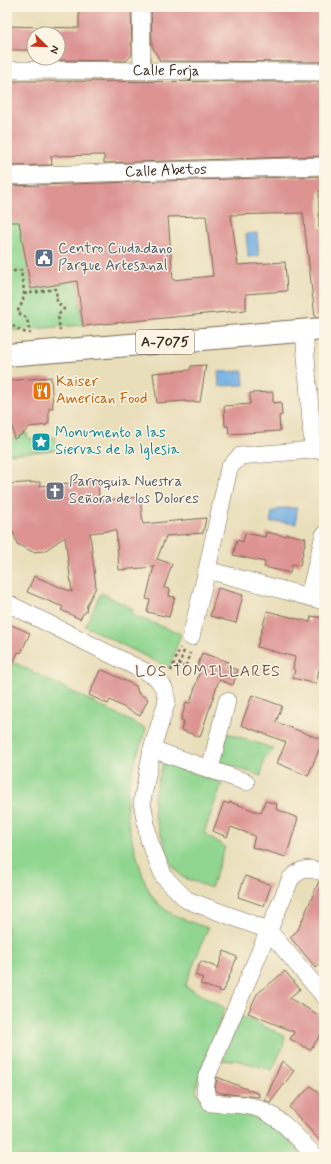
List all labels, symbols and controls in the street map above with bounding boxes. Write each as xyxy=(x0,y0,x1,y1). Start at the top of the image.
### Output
north arrow xyxy=(26,26,66,66)
text: N xyxy=(46,43,62,56)
street label: Calle Forja xyxy=(132,61,200,81)
street label: Calle Abetos xyxy=(125,160,208,182)
place label: Centro Ciudadano Parque Artesanal xyxy=(58,239,172,276)
public building icon: Centro Ciudadano Parque Artesanal xyxy=(33,247,55,269)
road number: A-7075 xyxy=(136,330,194,354)
place label: Kaiser American Food xyxy=(56,372,148,409)
restaurant icon: Kaiser American Food xyxy=(31,380,53,402)
place label: Monumento a las Siervas de la Iglesia xyxy=(55,423,180,460)
place icon: Monumento a las Siervas de la Iglesia xyxy=(30,431,52,453)
place label: Parroquia Nuestra Señora de los Dolores xyxy=(69,472,199,509)
church icon: Parroquia Nuestra Señora de los Dolores xyxy=(44,480,66,502)
district label: LOS TOMILLARES xyxy=(135,661,281,682)

